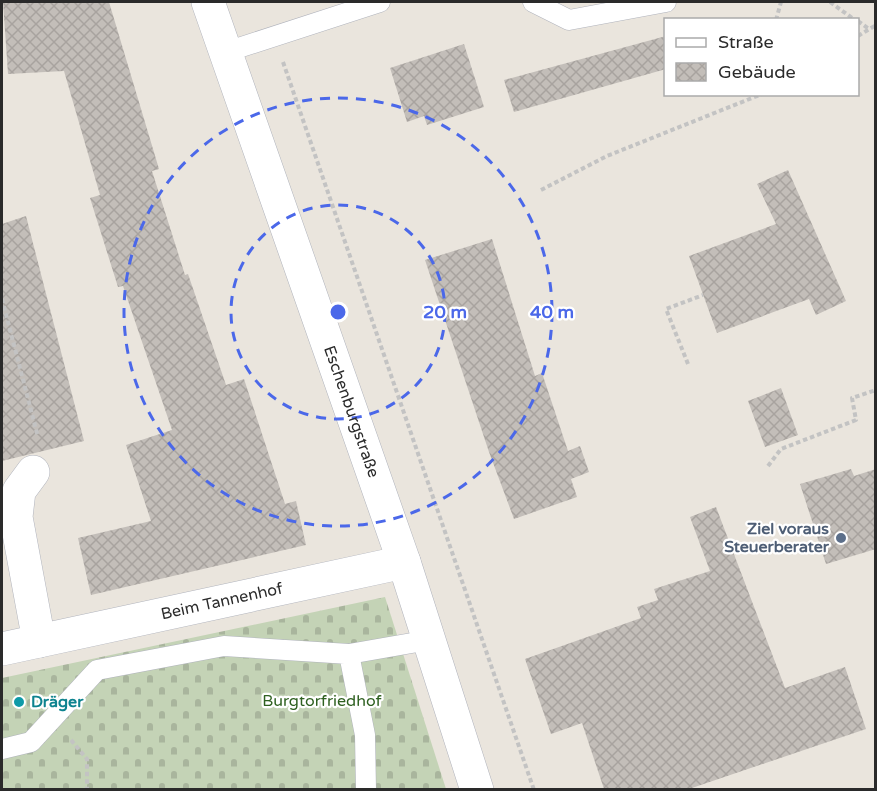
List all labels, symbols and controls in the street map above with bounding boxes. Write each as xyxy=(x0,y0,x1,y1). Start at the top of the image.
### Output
legend xyxy=(664,18,859,96)
text: Straße xyxy=(718,31,774,53)
text: Gebäude xyxy=(718,61,796,83)
text: 20 m xyxy=(423,301,467,323)
text: 40 m xyxy=(530,301,574,323)
centre of rings xyxy=(328,302,348,322)
street label: Eschenburgstraße xyxy=(319,343,384,480)
place label: Ziel voraus Steuerberater xyxy=(724,519,830,557)
marker: Ziel voraus Steuerberater xyxy=(834,531,848,545)
street label: Beim Tannenhof xyxy=(159,578,286,624)
park label: Burgtorfriedhof xyxy=(262,691,383,711)
place label: Dräger xyxy=(31,692,84,712)
marker: Dräger xyxy=(12,695,26,709)

